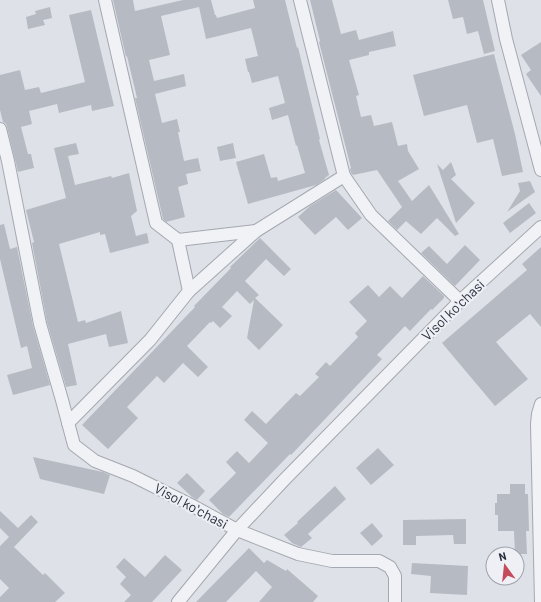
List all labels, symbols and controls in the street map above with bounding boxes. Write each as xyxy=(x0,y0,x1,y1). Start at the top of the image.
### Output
street label: Visol koʻchasi xyxy=(418,275,488,344)
street label: Visol koʻchasi xyxy=(152,479,231,532)
north arrow xyxy=(485,546,525,586)
text: N xyxy=(497,549,508,563)

